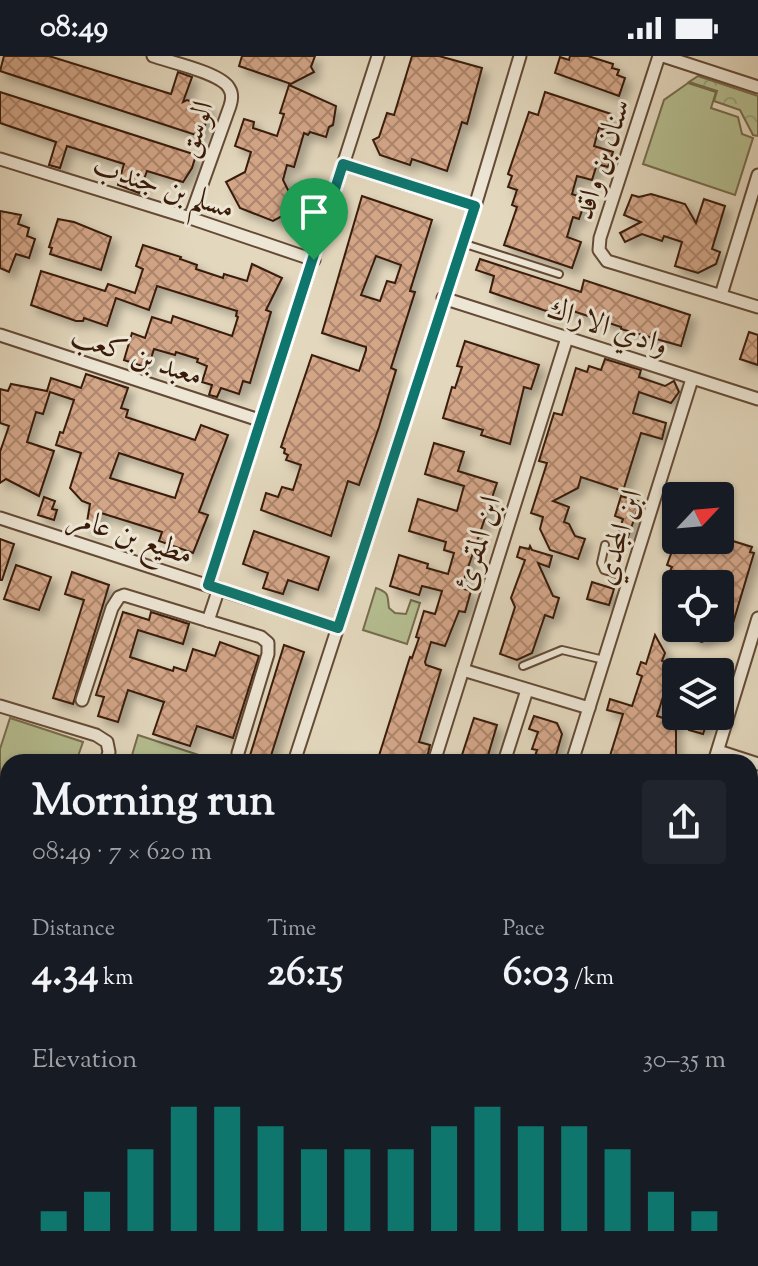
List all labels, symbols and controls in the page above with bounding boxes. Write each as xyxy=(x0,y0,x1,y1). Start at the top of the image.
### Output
text: 08:49 xyxy=(40,7,108,50)
street label: سنان بن واقد xyxy=(564,94,643,226)
street label: الوسق xyxy=(168,96,227,164)
street label: مسلم بن جندب xyxy=(85,145,240,237)
pin xyxy=(280,178,348,260)
icon: arrive xyxy=(292,190,336,234)
street label: وادي الاراك xyxy=(541,289,673,368)
street label: معبد بن كعب xyxy=(65,316,208,399)
north arrow xyxy=(662,482,734,554)
map controls xyxy=(662,482,734,730)
street label: ابن المجدي xyxy=(586,485,655,591)
street label: ابن المقرئ xyxy=(445,491,514,596)
street label: مطيع بن عامر xyxy=(61,497,198,581)
button: locate xyxy=(662,570,734,642)
button: layers xyxy=(662,658,734,730)
text: Morning run xyxy=(32,772,275,835)
button: share xyxy=(642,780,726,864)
text: 08:49 · 7 × 620 m xyxy=(32,834,212,871)
text: Distance xyxy=(32,914,115,946)
text: Time xyxy=(267,914,316,946)
text: Pace xyxy=(503,914,545,946)
text: 4.34 xyxy=(32,946,99,1003)
text: 26:15 xyxy=(267,946,343,1003)
text: 6:03 xyxy=(503,946,569,1003)
text: km xyxy=(99,963,133,995)
text: /km xyxy=(569,963,614,995)
text: Elevation xyxy=(32,1042,137,1079)
text: 30–35 m xyxy=(643,1042,726,1079)

